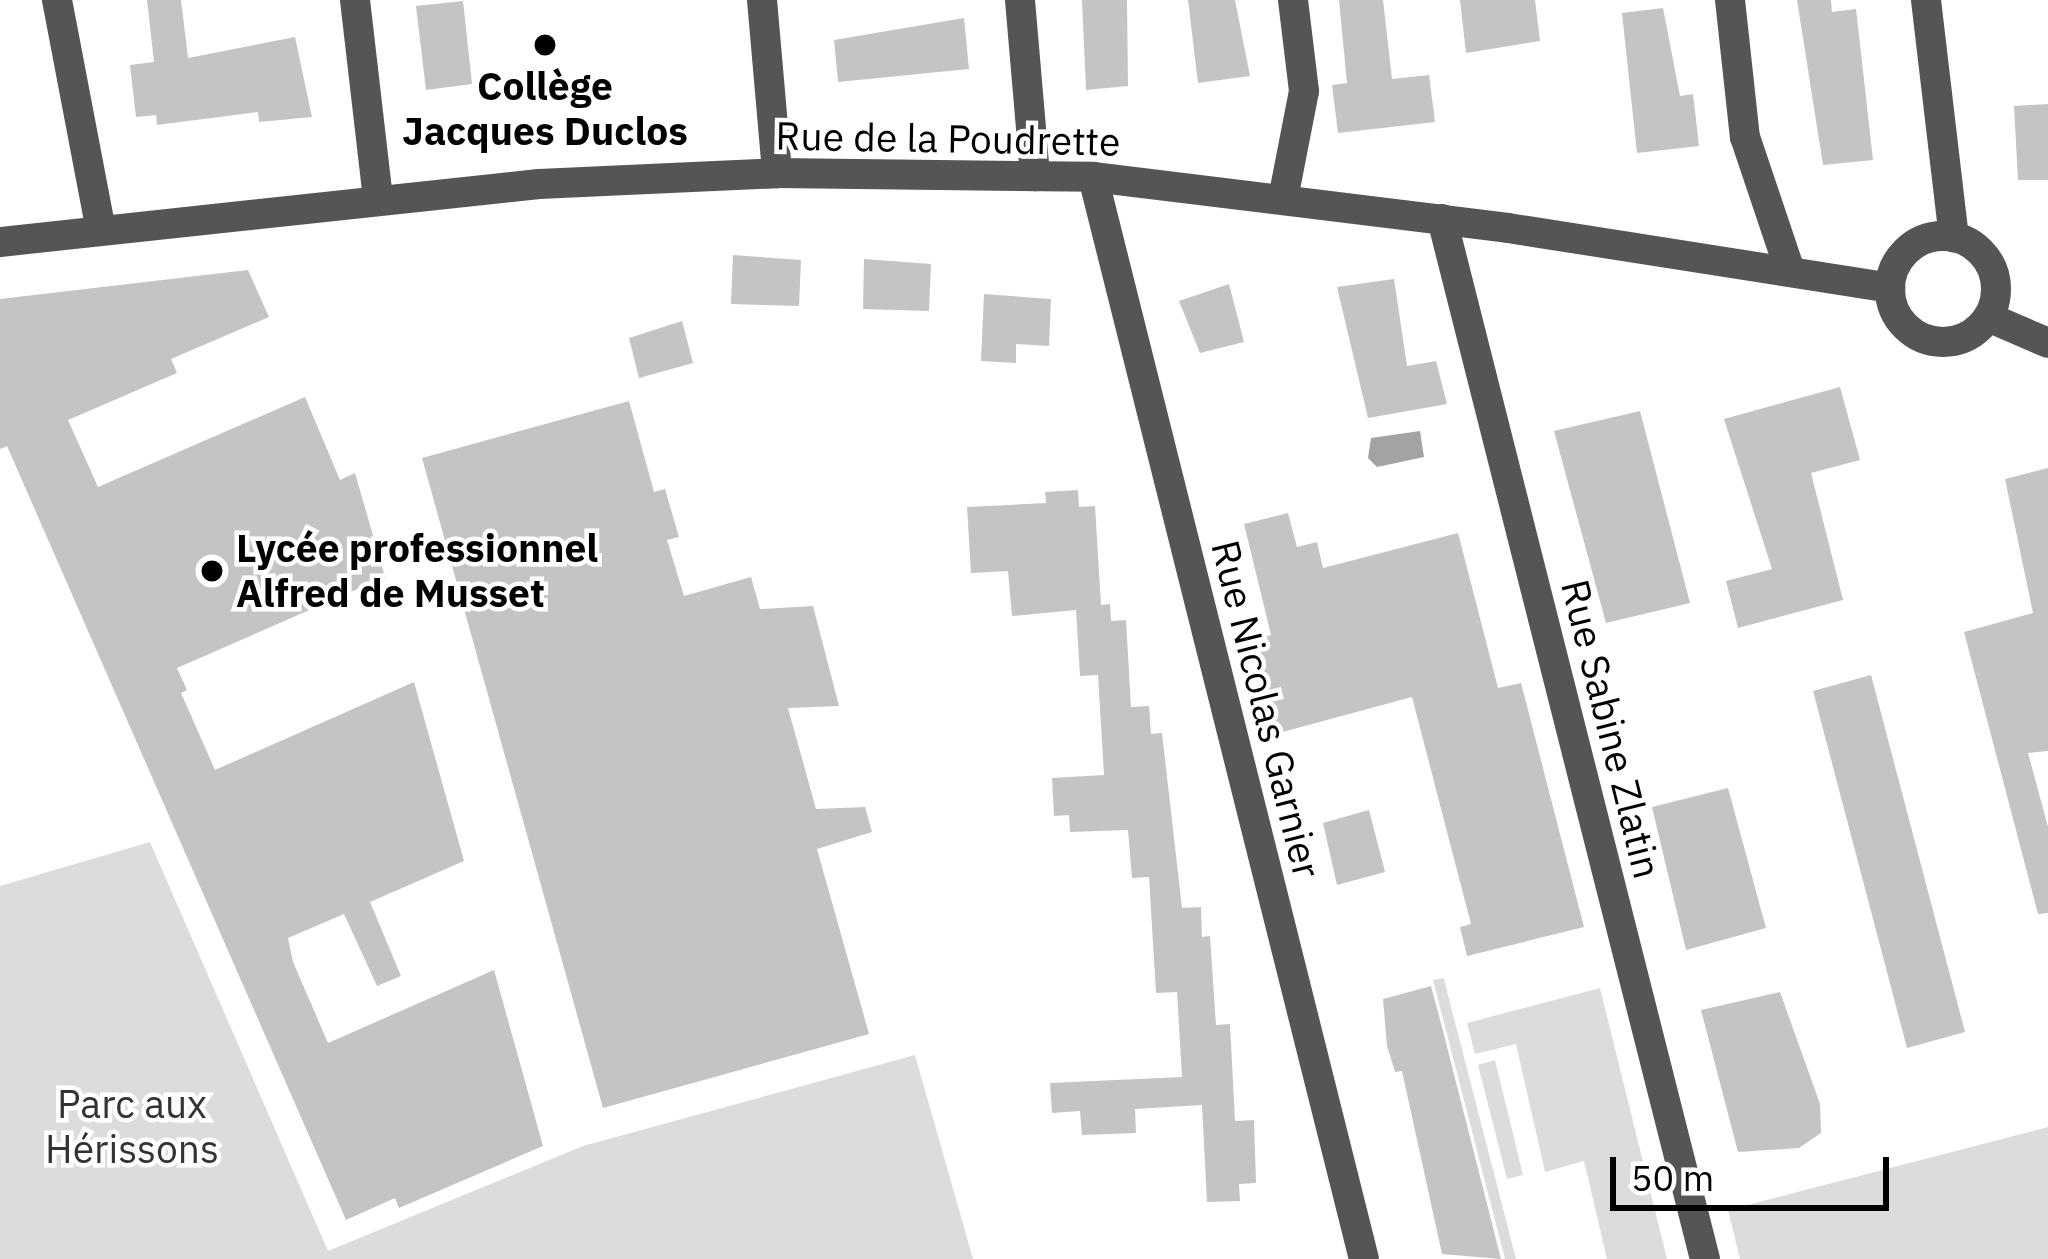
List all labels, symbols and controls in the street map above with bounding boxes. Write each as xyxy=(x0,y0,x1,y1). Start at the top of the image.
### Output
marker: Collège Jacques Duclos xyxy=(532,32,558,58)
place label: Collège Jacques Duclos xyxy=(402,64,688,155)
street label: Rue de la Poudrette xyxy=(775,113,1121,165)
place label: Lycée professionnel Alfred de Musset xyxy=(236,526,598,617)
street label: Rue Nicolas Garnier xyxy=(1201,536,1331,882)
marker: Lycée professionnel Alfred de Musset xyxy=(199,558,225,584)
street label: Rue Sabine Zlatin xyxy=(1551,575,1671,883)
park label: Parc aux Hérissons xyxy=(45,1082,219,1173)
scale bar xyxy=(1616,1133,1895,1207)
text: 50 m xyxy=(1631,1154,1714,1201)

